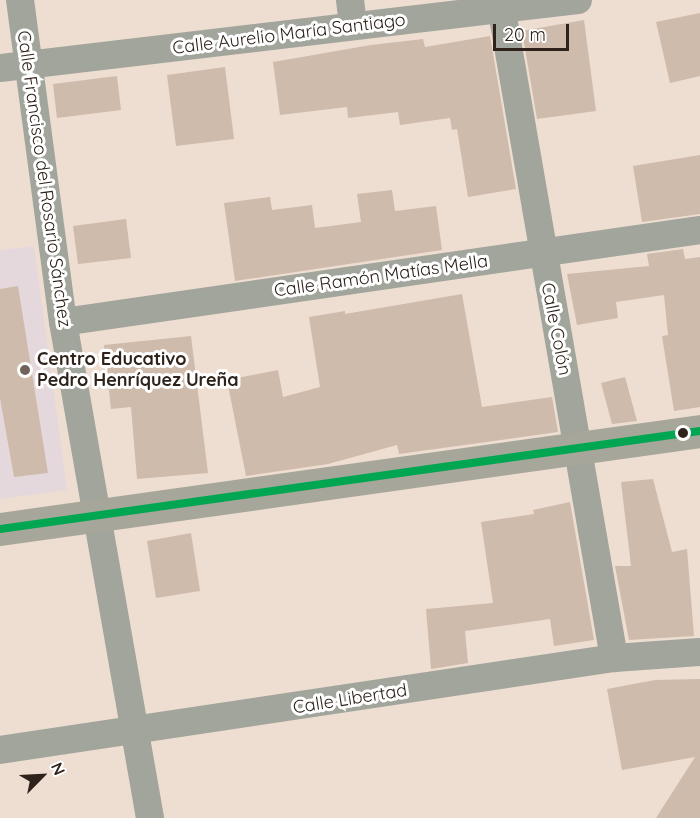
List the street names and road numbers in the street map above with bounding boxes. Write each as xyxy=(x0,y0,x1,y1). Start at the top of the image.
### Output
street label: Calle Aurelio María Santiago xyxy=(171,9,407,59)
street label: Calle Francisco del Rosario Sánchez xyxy=(12,29,76,329)
street label: Calle Ramón Matías Mella xyxy=(273,250,489,302)
street label: Calle Colón xyxy=(536,281,576,377)
street label: Calle Libertad xyxy=(291,679,409,719)

